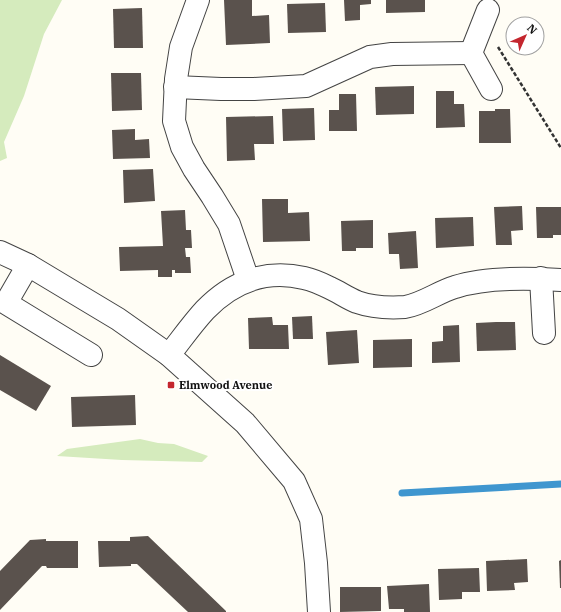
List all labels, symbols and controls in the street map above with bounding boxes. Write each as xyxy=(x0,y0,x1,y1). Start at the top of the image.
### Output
north arrow xyxy=(505,16,545,56)
text: N xyxy=(524,21,540,37)
place label: Elmwood Avenue xyxy=(179,378,272,392)
marker: Elmwood Avenue xyxy=(166,380,176,390)

